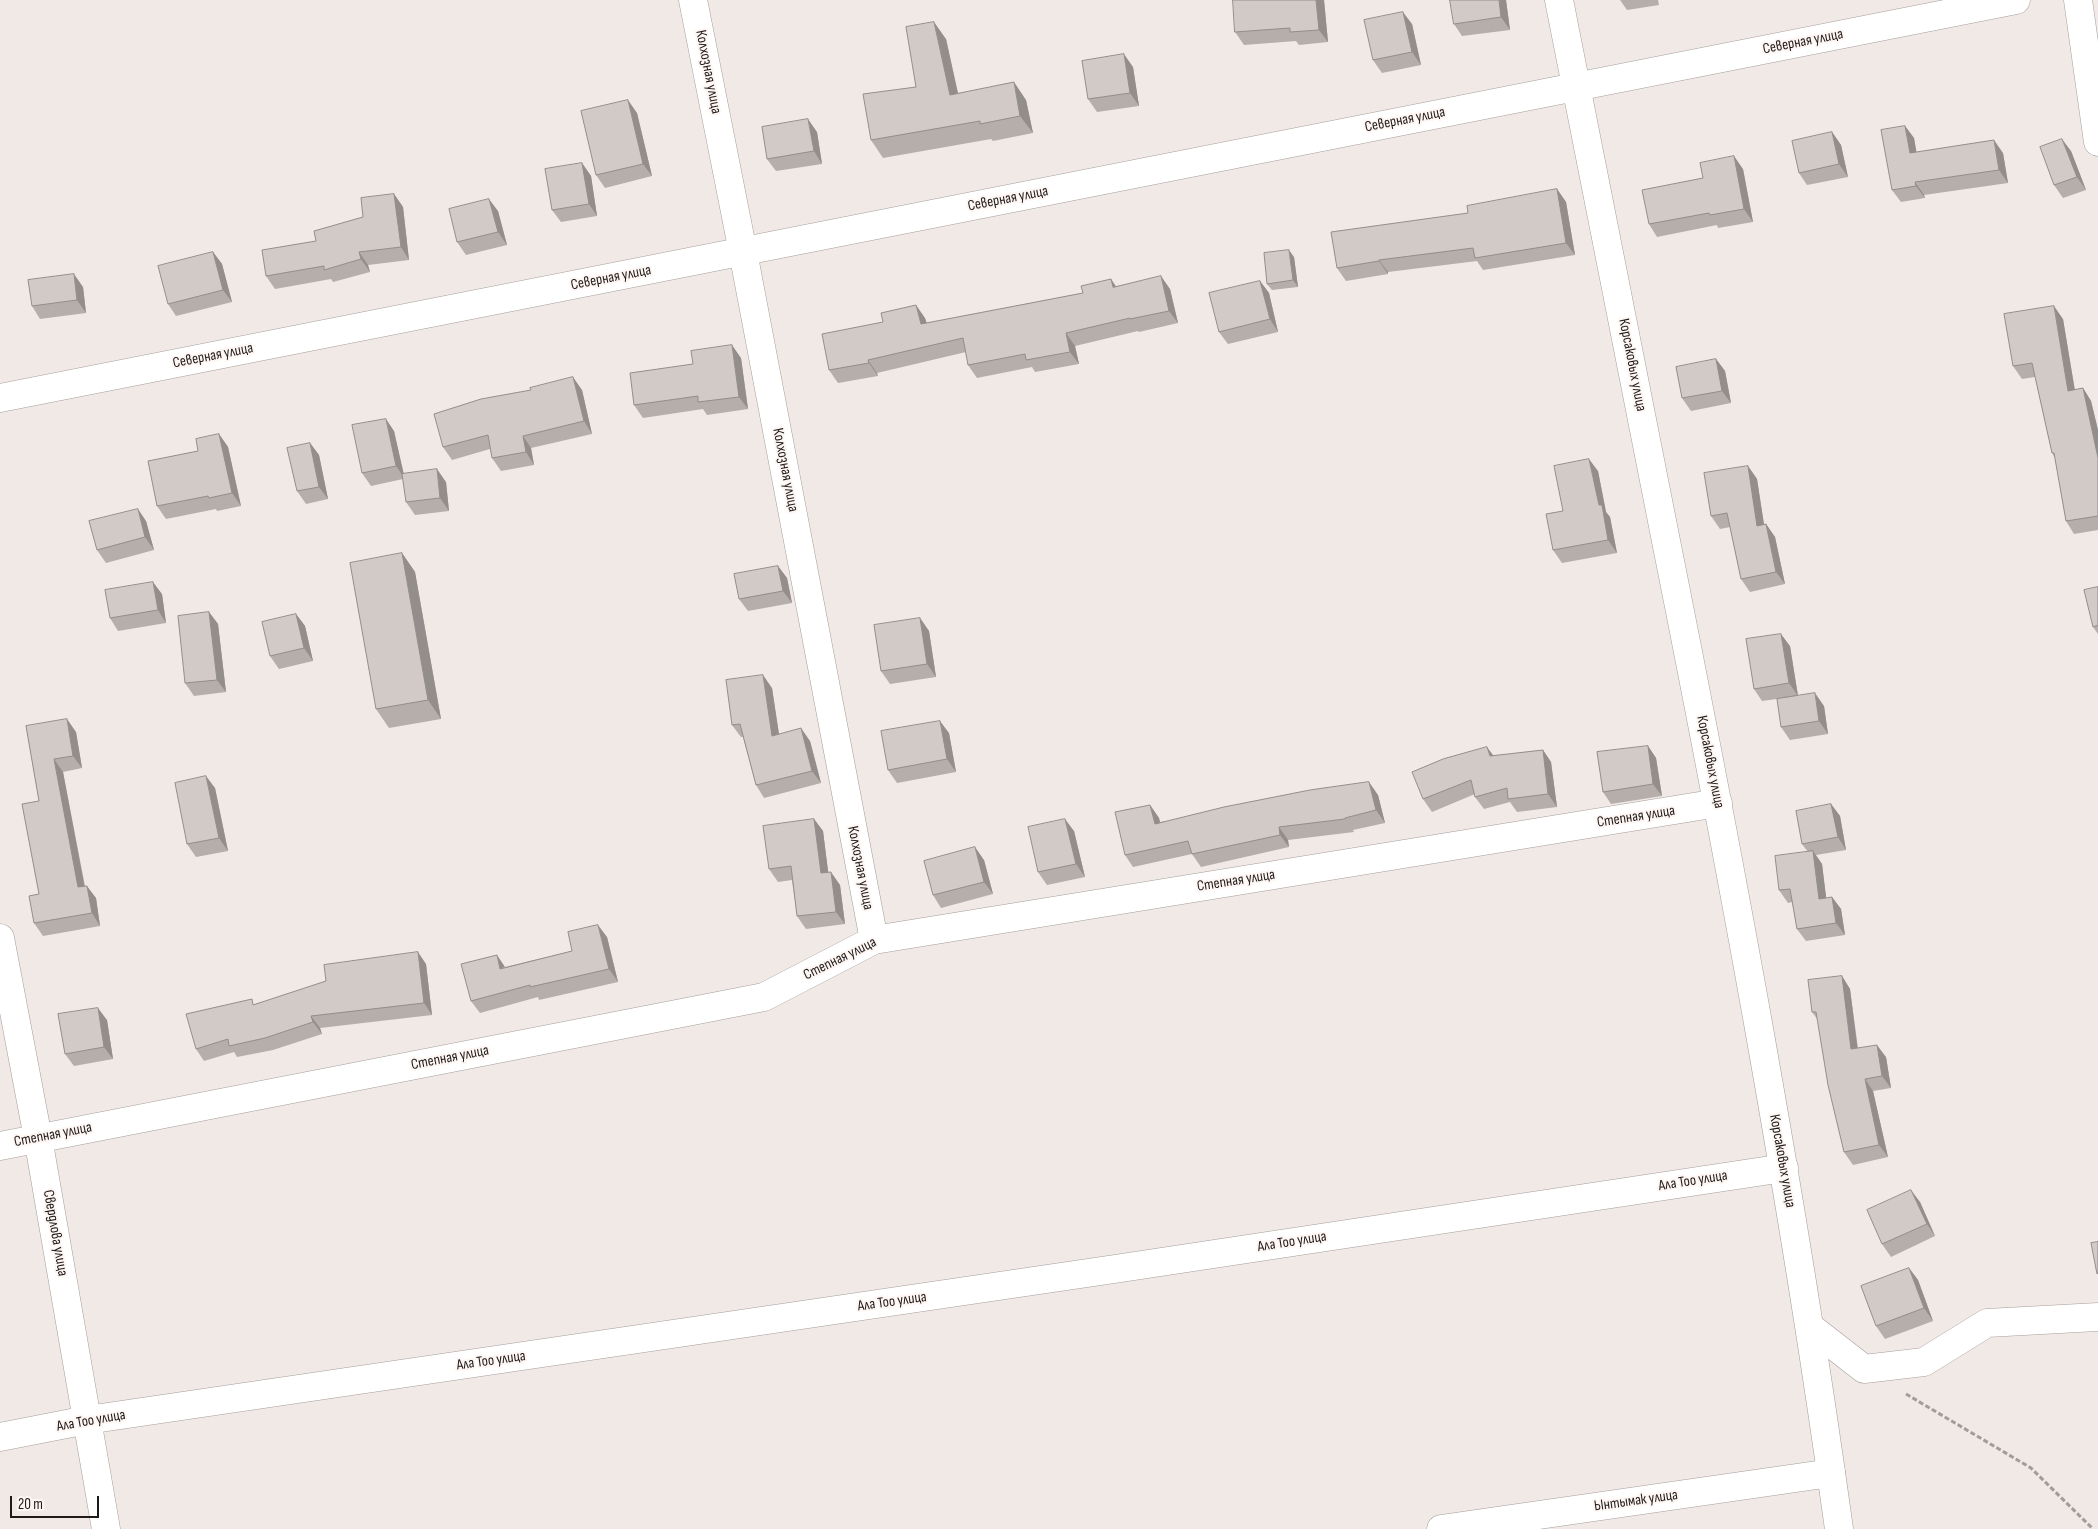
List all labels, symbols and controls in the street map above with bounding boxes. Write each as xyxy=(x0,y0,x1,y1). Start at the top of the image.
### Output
street label: Северная улица xyxy=(1761,25,1845,59)
street label: Колхозная улица xyxy=(691,29,725,115)
street label: Северная улица xyxy=(1363,103,1447,137)
street label: Северная улица xyxy=(966,182,1050,216)
street label: Северная улица xyxy=(569,261,653,295)
street label: Корсаковых улица xyxy=(1614,317,1650,413)
street label: Северная улица xyxy=(171,339,255,373)
street label: Колхозная улица xyxy=(768,427,802,513)
street label: Корсаковых улица xyxy=(1692,714,1728,810)
street label: Степная улица xyxy=(1596,802,1676,832)
street label: Колхозная улица xyxy=(843,825,877,911)
street label: Степная улица xyxy=(1196,866,1276,896)
street label: Степная улица xyxy=(801,934,879,984)
street label: Степная улица xyxy=(410,1042,490,1074)
street label: Корсаковых улица xyxy=(1765,1113,1799,1209)
street label: Степная улица xyxy=(13,1119,93,1151)
street label: Ала Тоо улица xyxy=(1657,1167,1729,1195)
street label: Свердлова улица xyxy=(39,1189,71,1277)
street label: Ала Тоо улица xyxy=(1256,1228,1328,1256)
street label: Ала Тоо улица xyxy=(856,1288,928,1316)
street label: Ала Тоо улица xyxy=(455,1347,527,1375)
street label: Ала Тоо улица xyxy=(55,1406,127,1436)
scale bar xyxy=(12,1486,101,1518)
street label: Ынтымак улица xyxy=(1593,1486,1679,1516)
text: 20 m xyxy=(18,1495,43,1514)

